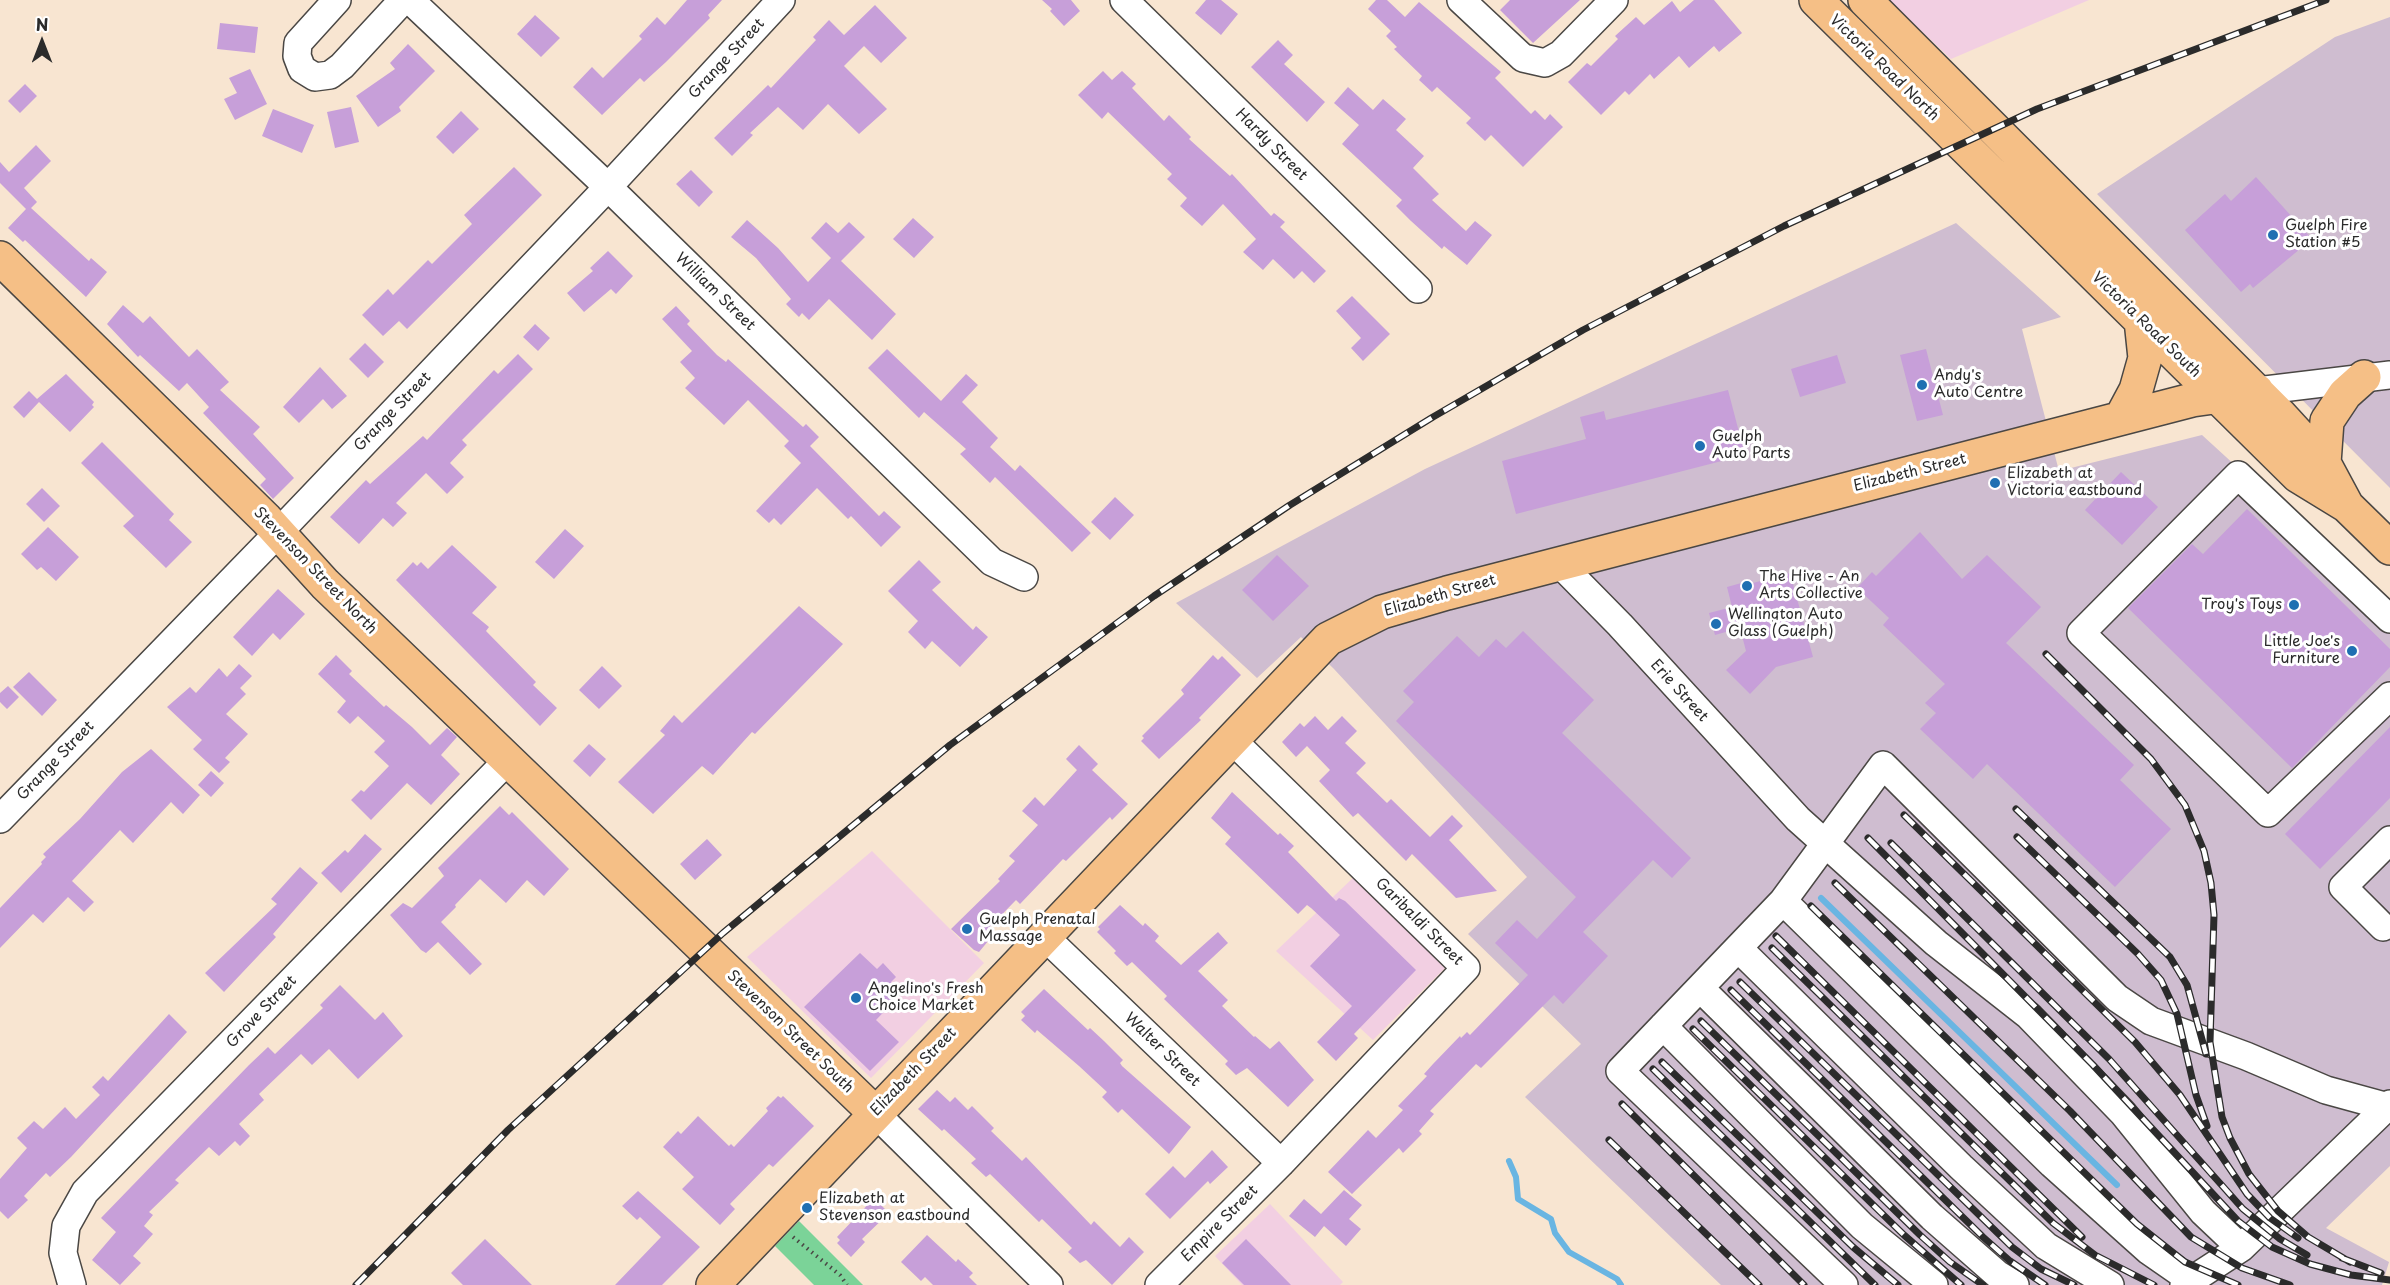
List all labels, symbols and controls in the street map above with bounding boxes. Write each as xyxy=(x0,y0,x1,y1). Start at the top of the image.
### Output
street label: Victoria Road North xyxy=(1826,11,1942,125)
north arrow xyxy=(12,12,72,72)
text: N xyxy=(36,12,48,36)
street label: Grange Street xyxy=(685,15,769,103)
street label: Hardy Street xyxy=(1231,105,1311,185)
place label: Guelph Fire Station #5 xyxy=(2285,217,2367,252)
marker: Guelph Fire Station #5 xyxy=(2266,228,2280,242)
street label: William Street xyxy=(671,249,759,335)
street label: Victoria Road South xyxy=(2088,268,2204,382)
place label: Andy's Auto Centre xyxy=(1934,367,2023,402)
street label: Grange Street xyxy=(351,369,435,455)
marker: Andy's Auto Centre xyxy=(1915,378,1929,392)
place label: Guelph Auto Parts xyxy=(1712,428,1790,463)
marker: Guelph Auto Parts xyxy=(1693,439,1707,453)
street label: Elizabeth Street xyxy=(1852,450,1968,496)
place label: Elizabeth at Victoria eastbound xyxy=(2007,465,2142,500)
marker: Elizabeth at Victoria eastbound xyxy=(1988,476,2002,490)
street label: Stevenson Street North xyxy=(250,504,380,638)
place label: The Hive - An Arts Collective xyxy=(1759,568,1863,603)
street label: Elizabeth Street xyxy=(1382,571,1498,621)
marker: The Hive - An Arts Collective xyxy=(1740,579,1754,593)
place label: Troy's Toys xyxy=(2201,596,2282,614)
marker: Troy's Toys xyxy=(2287,598,2301,612)
place label: Wellington Auto Glass (Guelph) xyxy=(1728,606,1843,641)
marker: Wellington Auto Glass (Guelph) xyxy=(1709,617,1723,631)
place label: Little Joe's Furniture xyxy=(2264,633,2340,668)
marker: Little Joe's Furniture xyxy=(2345,644,2359,658)
street label: Erie Street xyxy=(1646,656,1712,726)
street label: Grange Street xyxy=(14,718,98,804)
street label: Garibaldi Street xyxy=(1371,874,1467,970)
place label: Guelph Prenatal Massage xyxy=(979,911,1096,946)
marker: Guelph Prenatal Massage xyxy=(960,922,974,936)
street label: Stevenson Street South xyxy=(723,967,857,1097)
street label: Grove Street xyxy=(223,972,301,1052)
place label: Angelino's Fresh Choice Market xyxy=(868,980,984,1015)
marker: Angelino's Fresh Choice Market xyxy=(849,991,863,1005)
street label: Walter Street xyxy=(1120,1009,1204,1091)
street label: Elizabeth Street xyxy=(867,1024,961,1120)
street label: Empire Street xyxy=(1178,1182,1262,1266)
place label: Elizabeth at Stevenson eastbound xyxy=(819,1190,970,1225)
marker: Elizabeth at Stevenson eastbound xyxy=(800,1201,814,1215)

